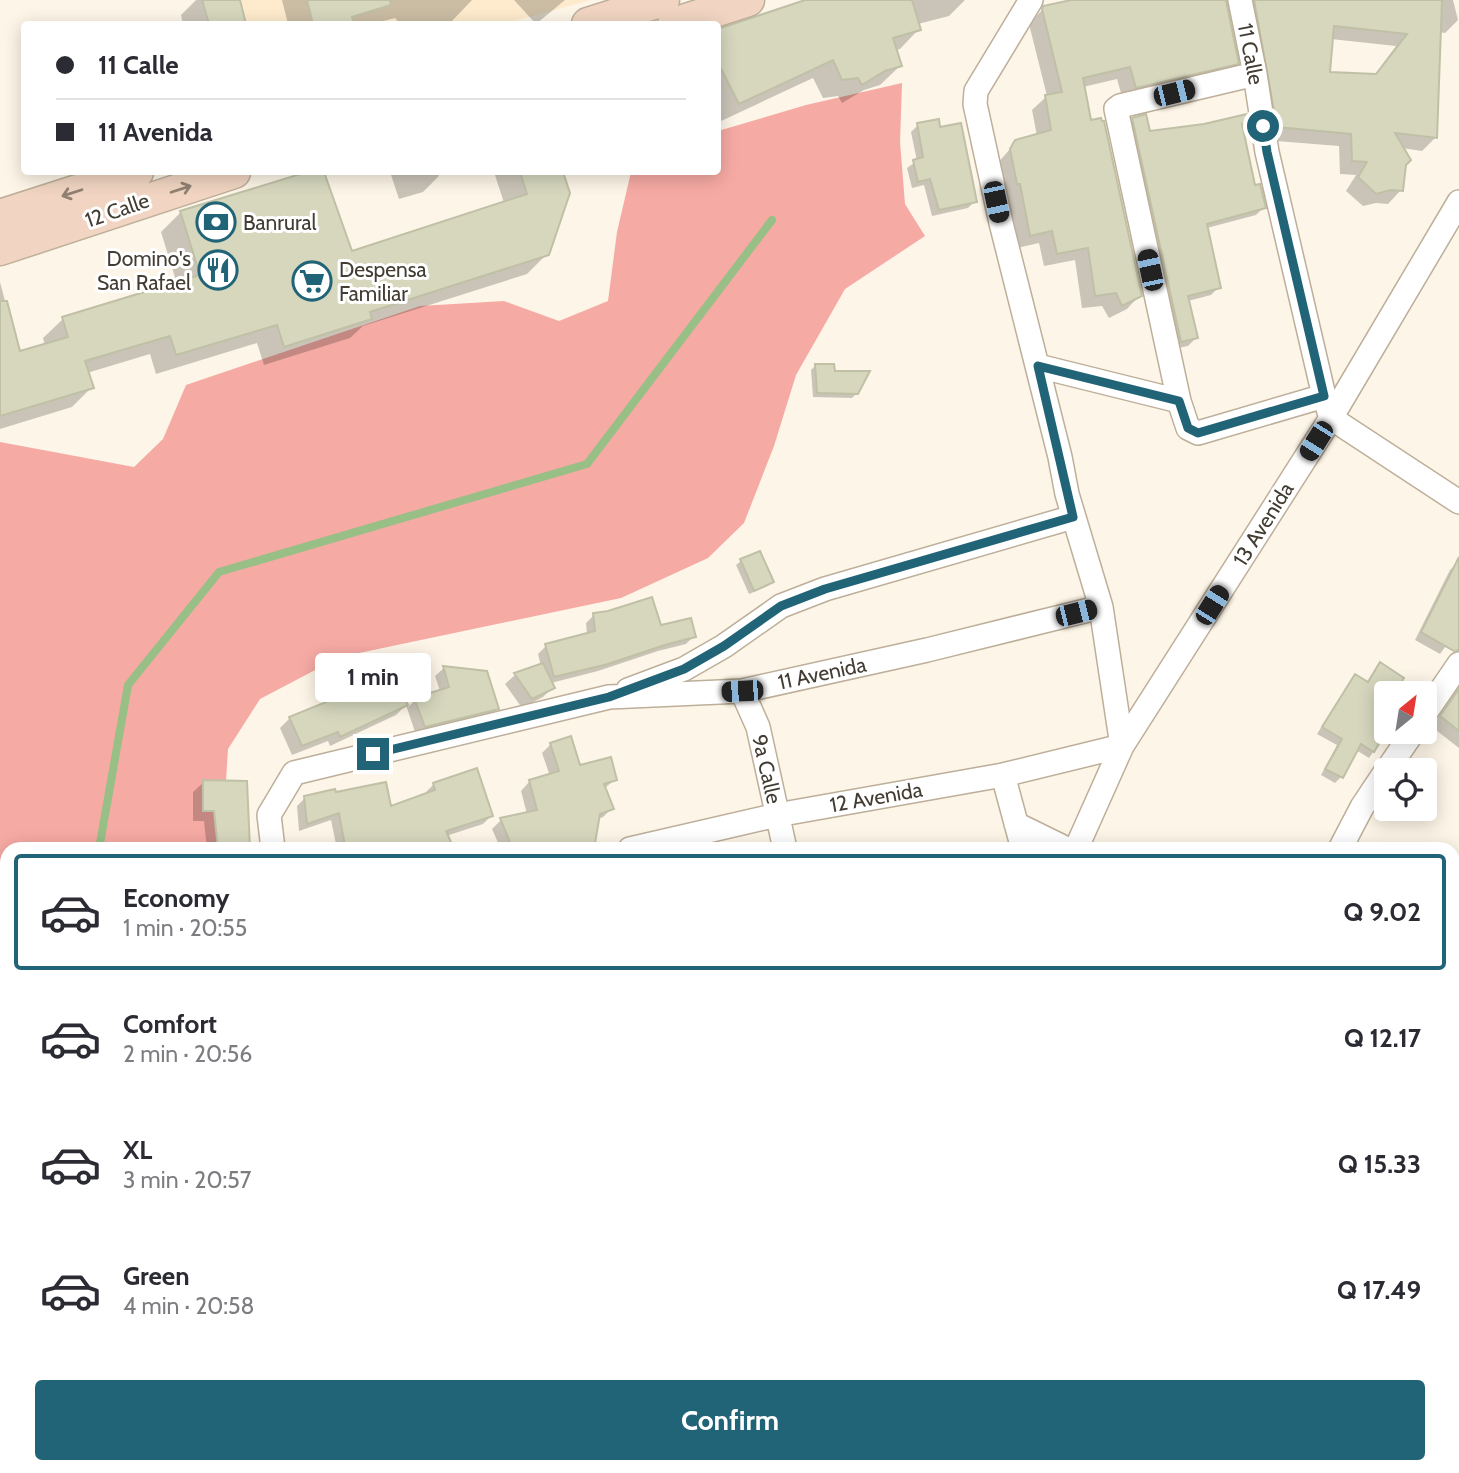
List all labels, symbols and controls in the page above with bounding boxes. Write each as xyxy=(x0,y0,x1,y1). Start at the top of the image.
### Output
street label: 11 Calle xyxy=(1233,21,1269,87)
text: 11 Calle xyxy=(98,49,179,81)
car xyxy=(1152,78,1197,108)
route start xyxy=(1247,110,1279,142)
text: 11 Avenida xyxy=(98,116,213,148)
car xyxy=(982,179,1011,225)
one-way arrow xyxy=(170,182,192,195)
one-way arrow xyxy=(61,187,83,200)
street label: 12 Calle xyxy=(82,187,153,233)
bank icon: Banrural xyxy=(195,201,237,243)
place label: Banrural xyxy=(243,210,317,235)
place label: Domino's San Rafael xyxy=(97,246,191,295)
car xyxy=(1136,247,1165,293)
restaurant icon: Domino's San Rafael xyxy=(197,249,239,291)
place label: Despensa Familiar xyxy=(339,257,427,306)
supermarket icon: Despensa Familiar xyxy=(291,260,333,302)
car xyxy=(1296,418,1337,464)
street label: 13 Avenida xyxy=(1228,478,1298,570)
car xyxy=(1192,582,1233,628)
car xyxy=(1054,598,1099,628)
street label: 11 Avenida xyxy=(776,651,868,695)
callout: 1 min xyxy=(315,652,431,702)
text: 1 min xyxy=(347,663,399,691)
car xyxy=(721,679,764,703)
north arrow xyxy=(1374,681,1437,744)
map controls xyxy=(1374,681,1437,821)
street label: 9a Calle xyxy=(747,732,787,806)
route end xyxy=(357,738,389,770)
button: locate xyxy=(1374,758,1437,821)
street label: 12 Avenida xyxy=(828,777,924,817)
icon: car xyxy=(39,881,102,944)
text: Economy xyxy=(123,882,229,914)
text: Q 9.02 xyxy=(1344,896,1421,928)
text: 1 min · 20:55 xyxy=(123,914,247,942)
icon: car xyxy=(39,1007,102,1070)
text: Comfort xyxy=(123,1008,217,1040)
text: Q 12.17 xyxy=(1344,1022,1421,1054)
text: 2 min · 20:56 xyxy=(123,1040,252,1068)
icon: car xyxy=(39,1133,102,1196)
text: XL xyxy=(123,1134,152,1166)
text: Q 15.33 xyxy=(1338,1148,1421,1180)
text: 3 min · 20:57 xyxy=(123,1166,251,1194)
icon: car xyxy=(39,1259,102,1322)
text: Green xyxy=(123,1260,190,1292)
text: Q 17.49 xyxy=(1337,1274,1421,1306)
text: 4 min · 20:58 xyxy=(123,1292,254,1320)
button: Confirm xyxy=(35,1380,1425,1460)

